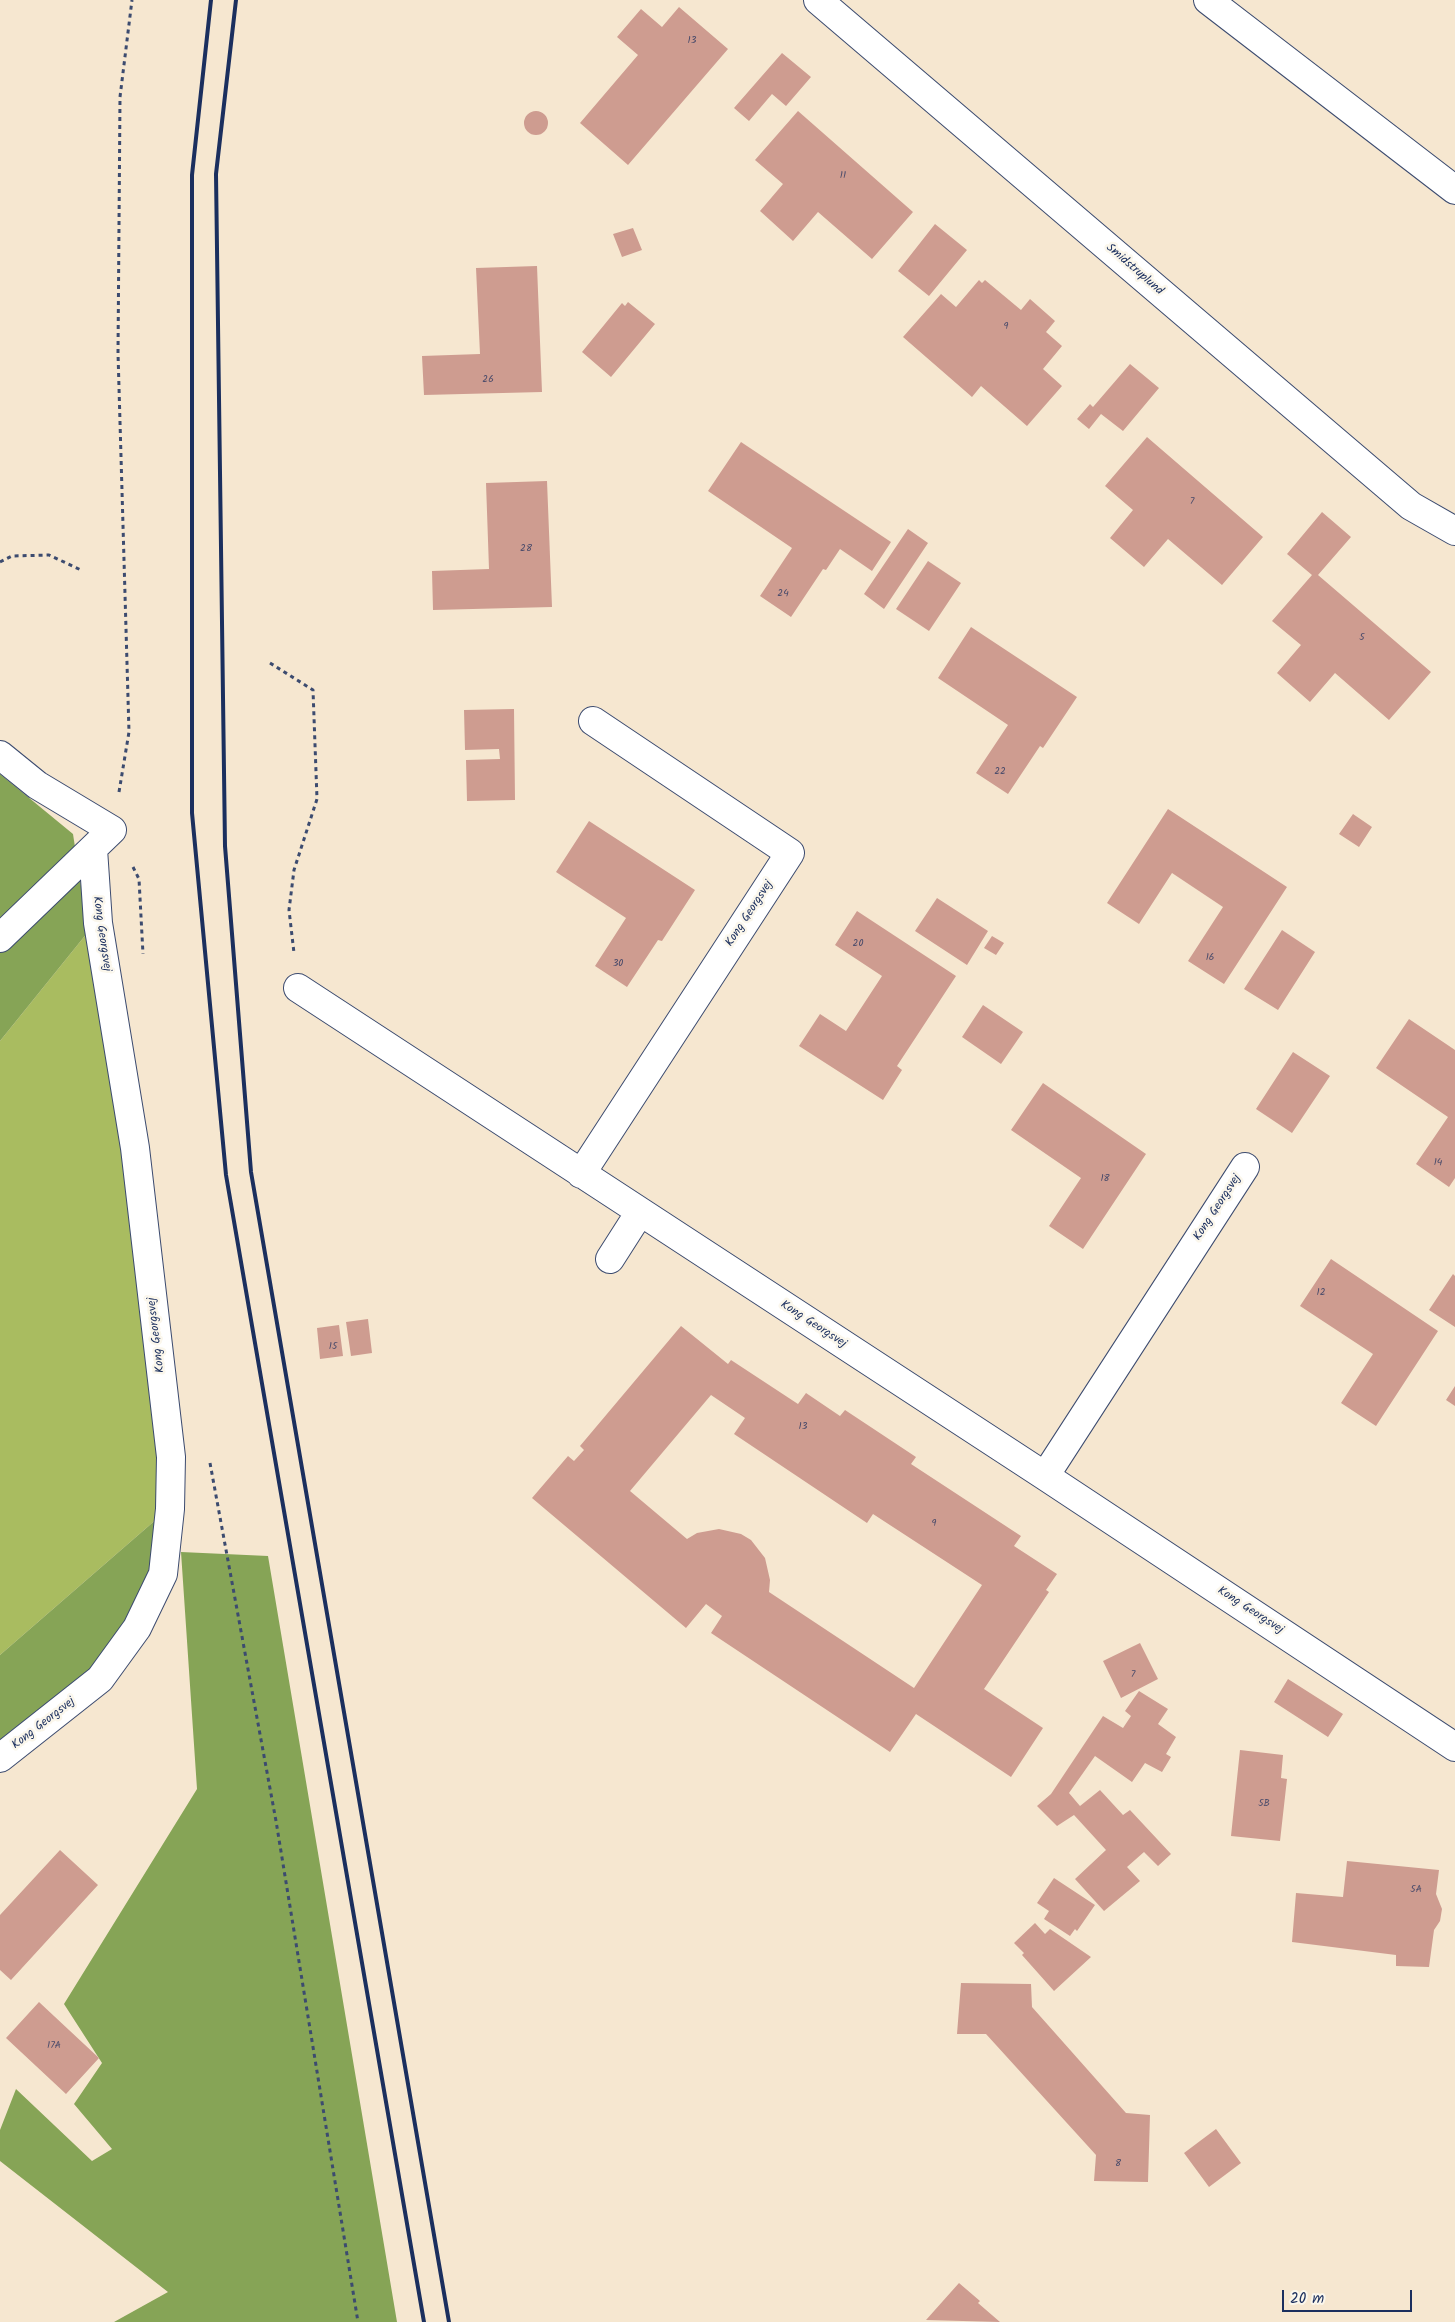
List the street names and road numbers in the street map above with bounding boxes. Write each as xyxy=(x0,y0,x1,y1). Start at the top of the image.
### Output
street label: Smidstruplund xyxy=(1102,241,1166,299)
street label: Kong Georgsvej xyxy=(723,878,777,950)
street label: Kong Georgsvej xyxy=(89,895,113,973)
street label: Kong Georgsvej xyxy=(1191,1172,1245,1244)
street label: Kong Georgsvej xyxy=(145,1296,169,1374)
street label: Kong Georgsvej xyxy=(777,1298,849,1352)
street label: Kong Georgsvej xyxy=(1214,1584,1286,1638)
street label: Kong Georgsvej xyxy=(10,1695,78,1753)

